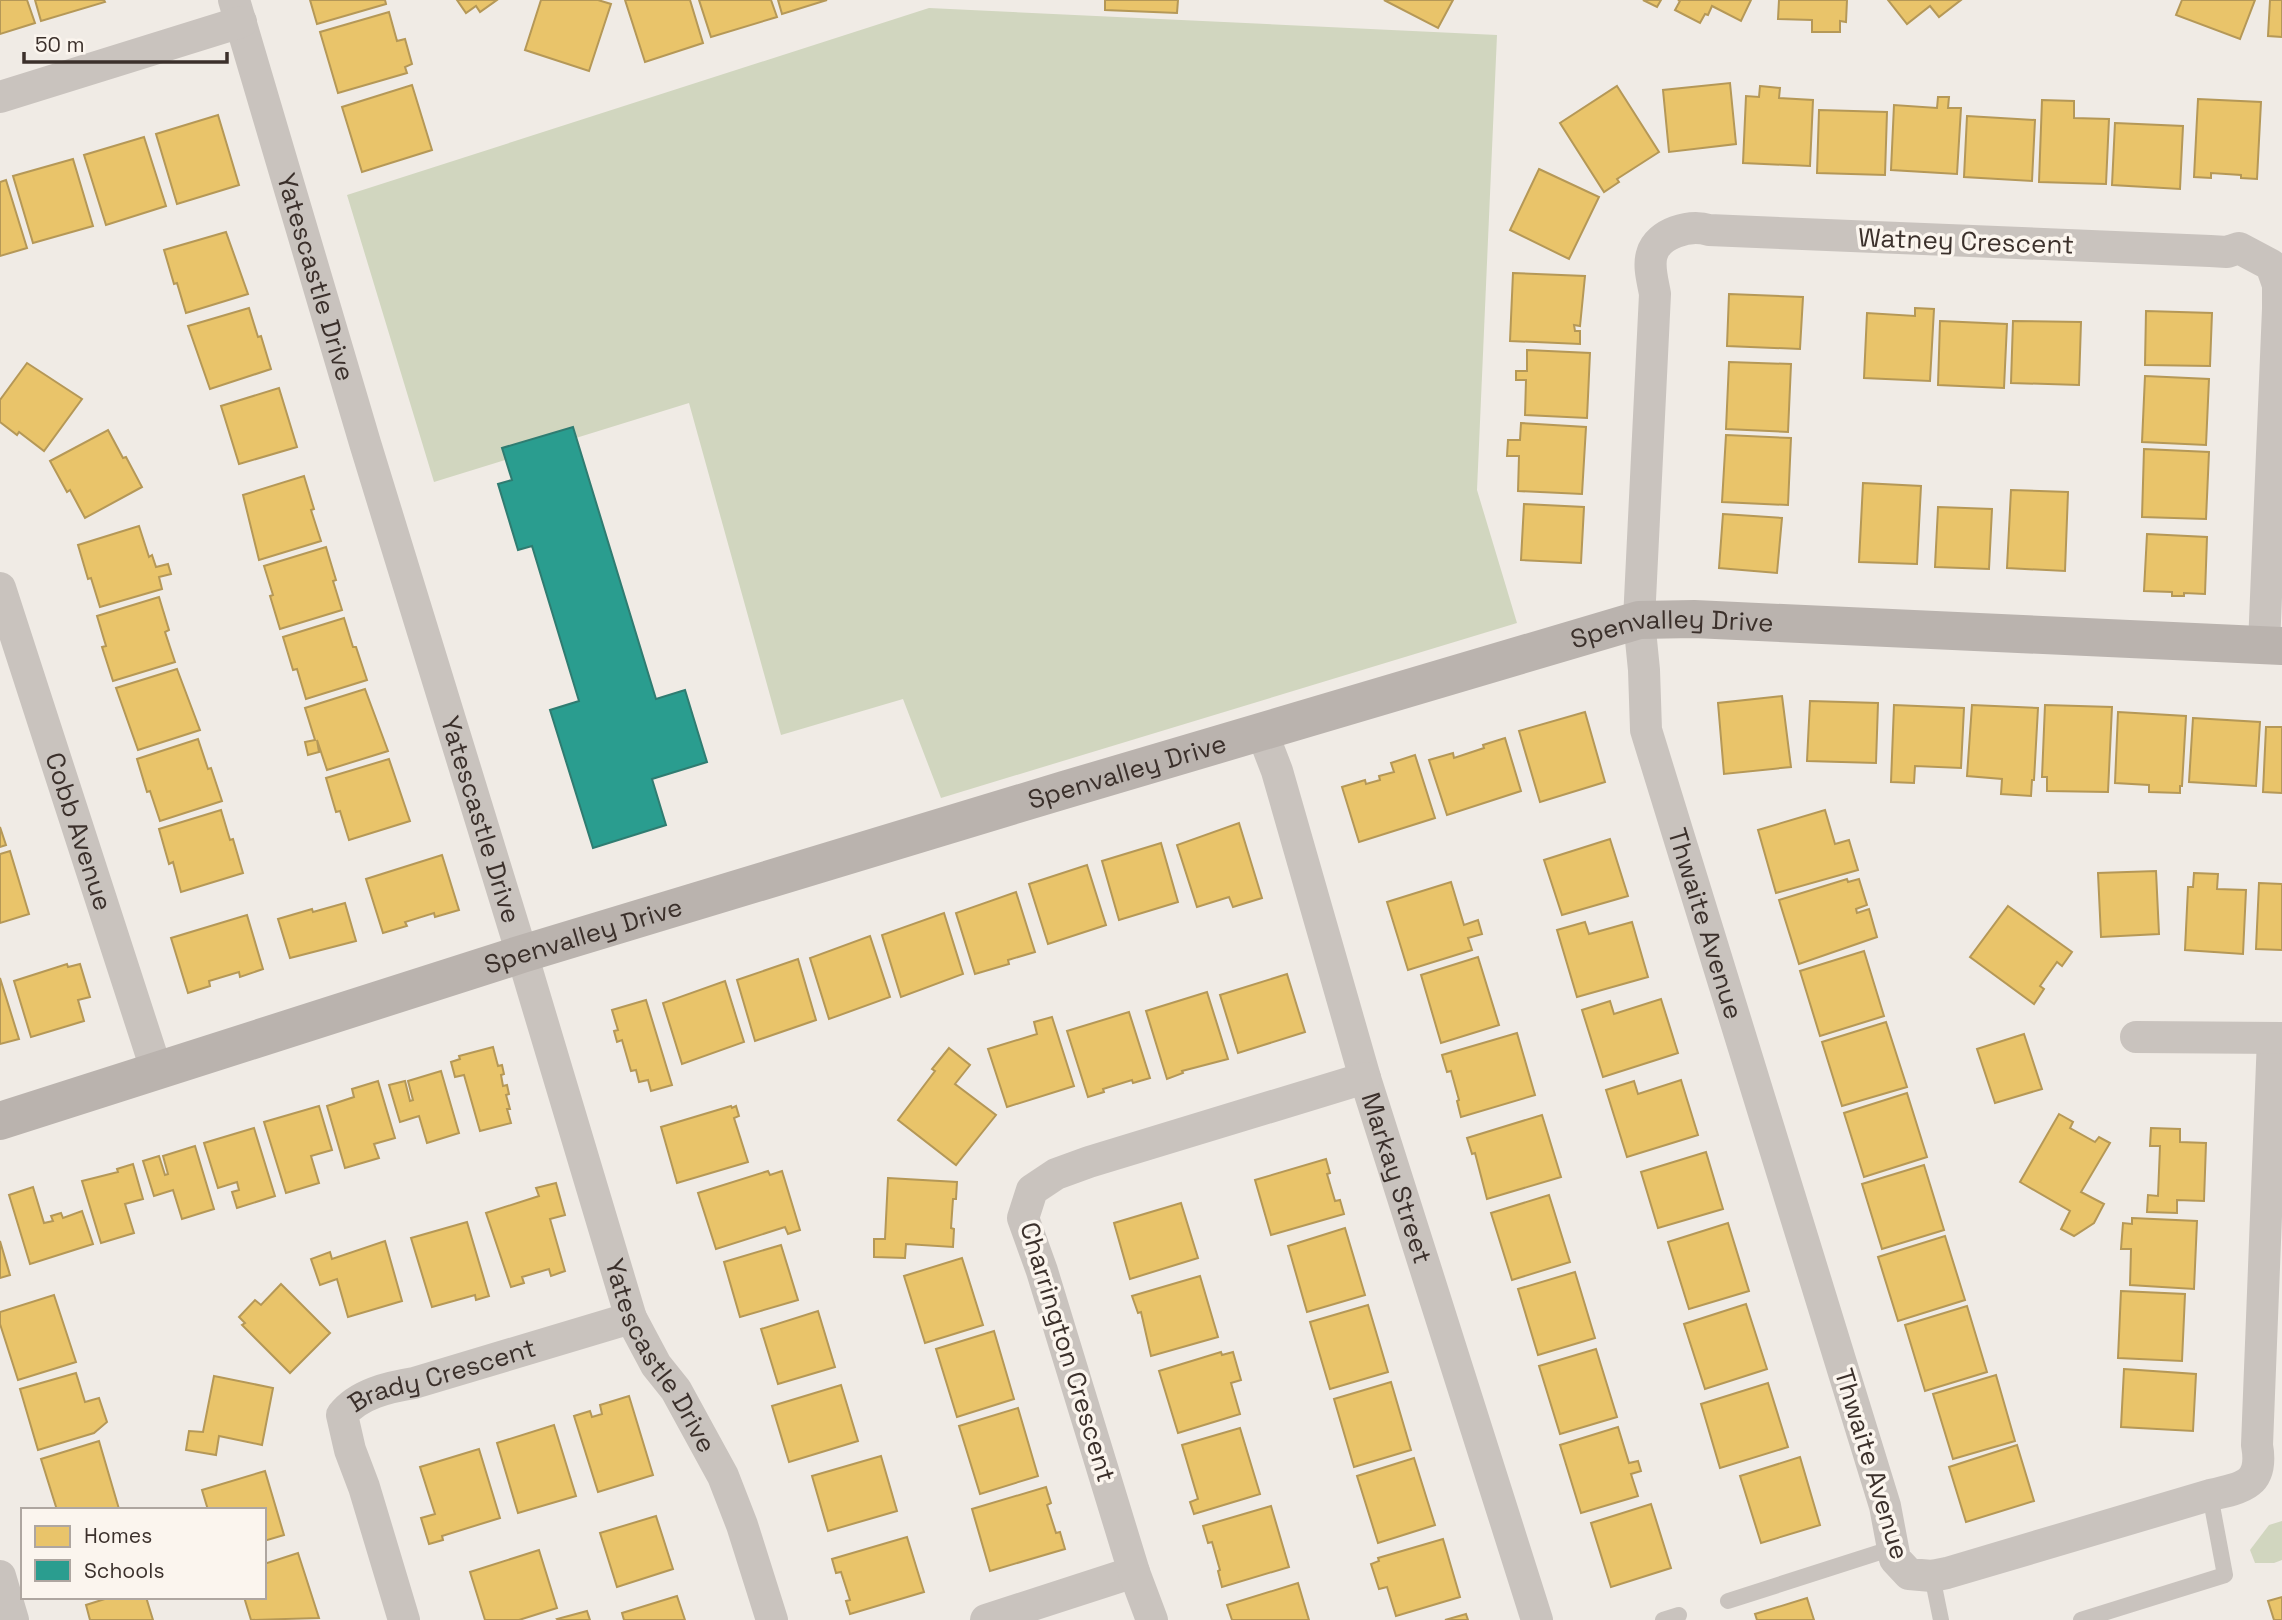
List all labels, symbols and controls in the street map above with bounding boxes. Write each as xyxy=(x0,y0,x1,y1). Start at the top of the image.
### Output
scale bar xyxy=(24,21,228,65)
text: 50 m xyxy=(35,31,85,58)
street label: Yatescastle Drive xyxy=(269,169,363,385)
street label: Watney Crescent xyxy=(1857,220,2075,262)
street label: Spenvalley Drive xyxy=(1566,602,1774,656)
street label: Yatescastle Drive xyxy=(433,712,529,927)
street label: Spenvalley Drive xyxy=(1024,726,1230,817)
street label: Cobb Avenue xyxy=(37,748,121,915)
street label: Thwaite Avenue xyxy=(1660,824,1751,1023)
street label: Spenvalley Drive xyxy=(480,889,686,982)
street label: Markay Street xyxy=(1354,1088,1440,1268)
street label: Charrington Crescent xyxy=(1012,1218,1124,1486)
street label: Yatescastle Drive xyxy=(597,1255,724,1459)
street label: Brady Crescent xyxy=(341,1331,540,1420)
street label: Thwaite Avenue xyxy=(1827,1364,1917,1564)
legend xyxy=(21,1508,266,1599)
text: Homes xyxy=(84,1522,152,1549)
text: Schools xyxy=(84,1557,164,1584)

